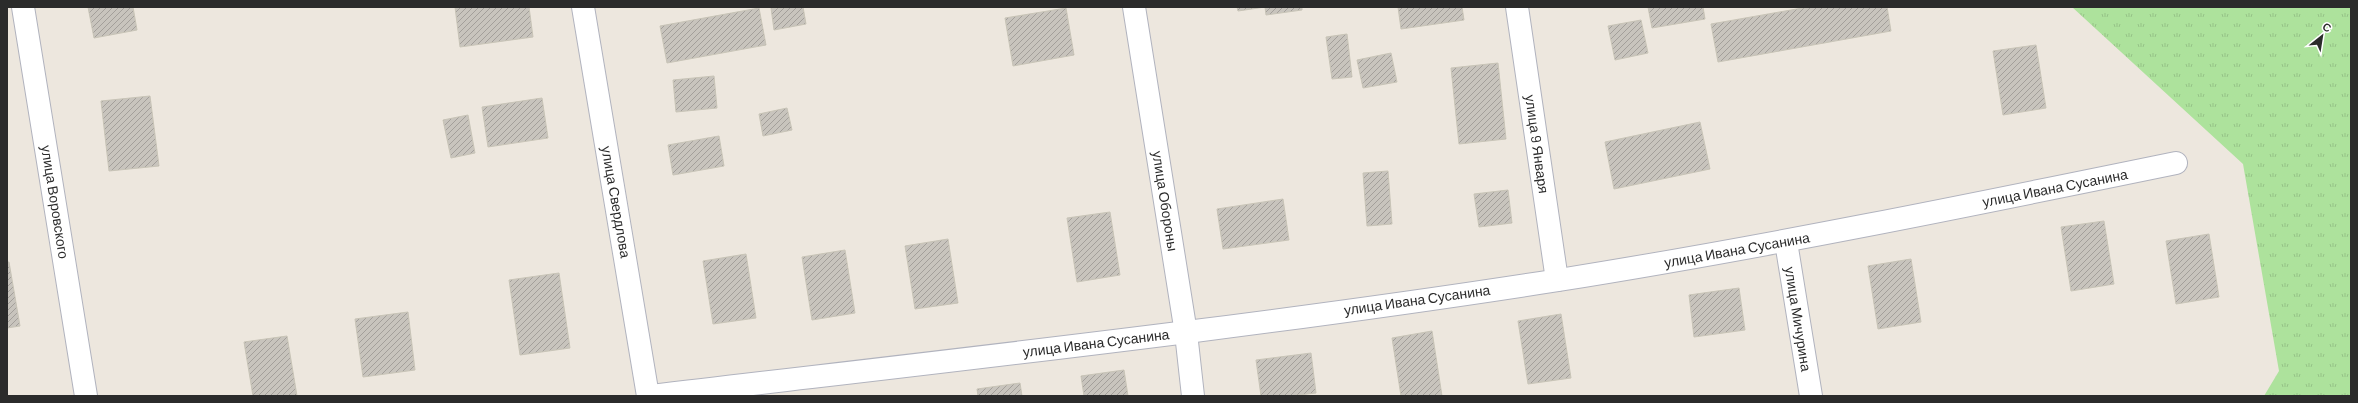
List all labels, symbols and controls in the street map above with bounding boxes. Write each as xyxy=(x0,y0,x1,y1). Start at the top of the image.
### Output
north arrow xyxy=(2302,16,2342,56)
text: С xyxy=(2321,19,2334,35)
street label: улица 9 Января xyxy=(1522,93,1553,194)
street label: улица Воровского xyxy=(38,144,73,260)
street label: улица Свердлова xyxy=(598,145,635,259)
street label: улица Обороны xyxy=(1149,150,1182,252)
street label: улица Ивана Сусанина xyxy=(1981,165,2129,210)
street label: улица Ивана Сусанина xyxy=(1663,228,1811,271)
street label: улица Мичурина xyxy=(1782,265,1815,373)
street label: улица Ивана Сусанина xyxy=(1343,281,1491,318)
street label: улица Ивана Сусанина xyxy=(1022,325,1170,360)

